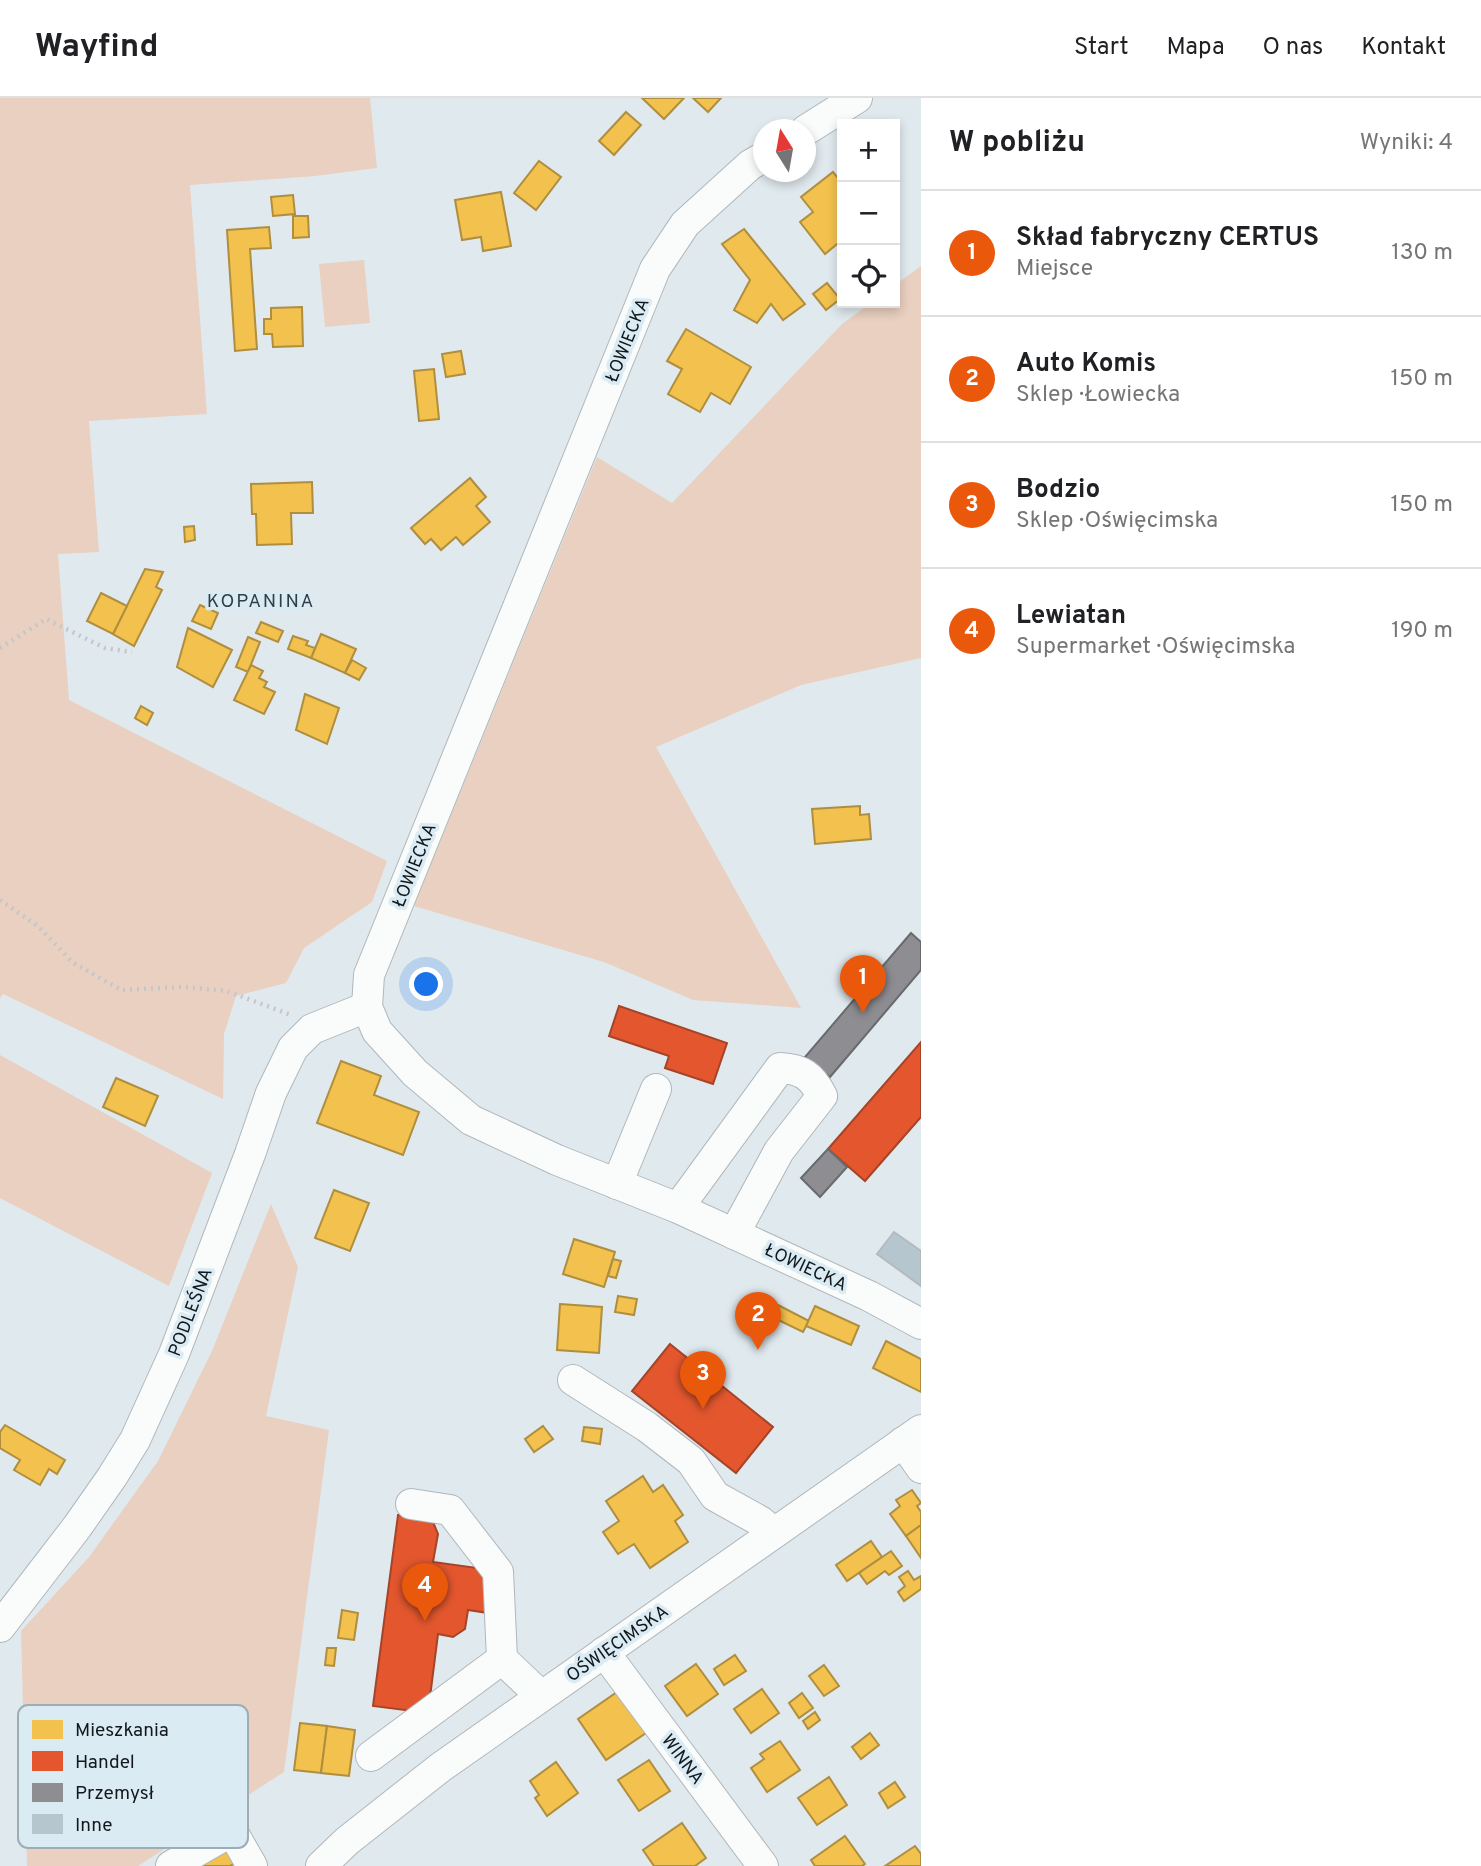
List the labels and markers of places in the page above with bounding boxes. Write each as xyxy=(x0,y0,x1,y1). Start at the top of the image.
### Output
pin: 1 xyxy=(840,955,886,1013)
pin: 2 xyxy=(735,1292,781,1350)
pin: 3 xyxy=(680,1351,726,1409)
pin: 4 xyxy=(402,1563,448,1621)

